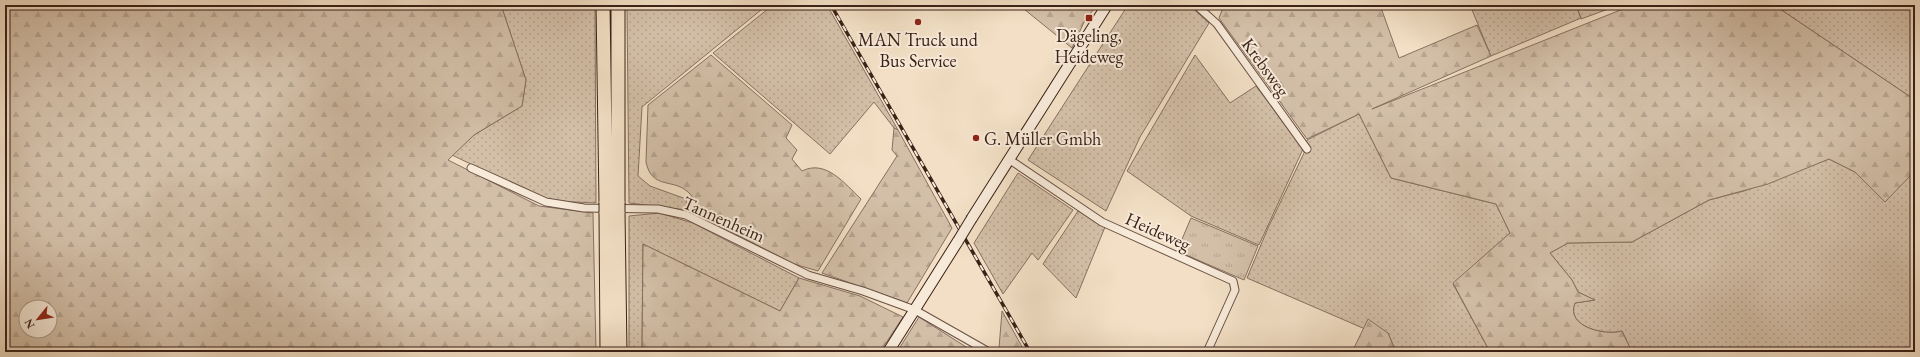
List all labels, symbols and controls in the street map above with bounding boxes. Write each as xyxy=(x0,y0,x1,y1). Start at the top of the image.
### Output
marker: Dägeling, Heideweg xyxy=(1084,13,1094,23)
marker: MAN Truck und Bus Service xyxy=(913,17,923,27)
place label: Dägeling, Heideweg xyxy=(1055,24,1124,68)
place label: MAN Truck und Bus Service xyxy=(858,28,979,72)
street label: Krebsweg xyxy=(1237,33,1295,101)
place label: G. Müller Gmbh xyxy=(984,127,1101,150)
marker: G. Müller Gmbh xyxy=(971,133,981,143)
street label: Tannenheim xyxy=(679,191,769,247)
street label: Heideweg xyxy=(1122,206,1194,256)
north arrow xyxy=(18,299,58,339)
text: N xyxy=(21,317,38,331)

